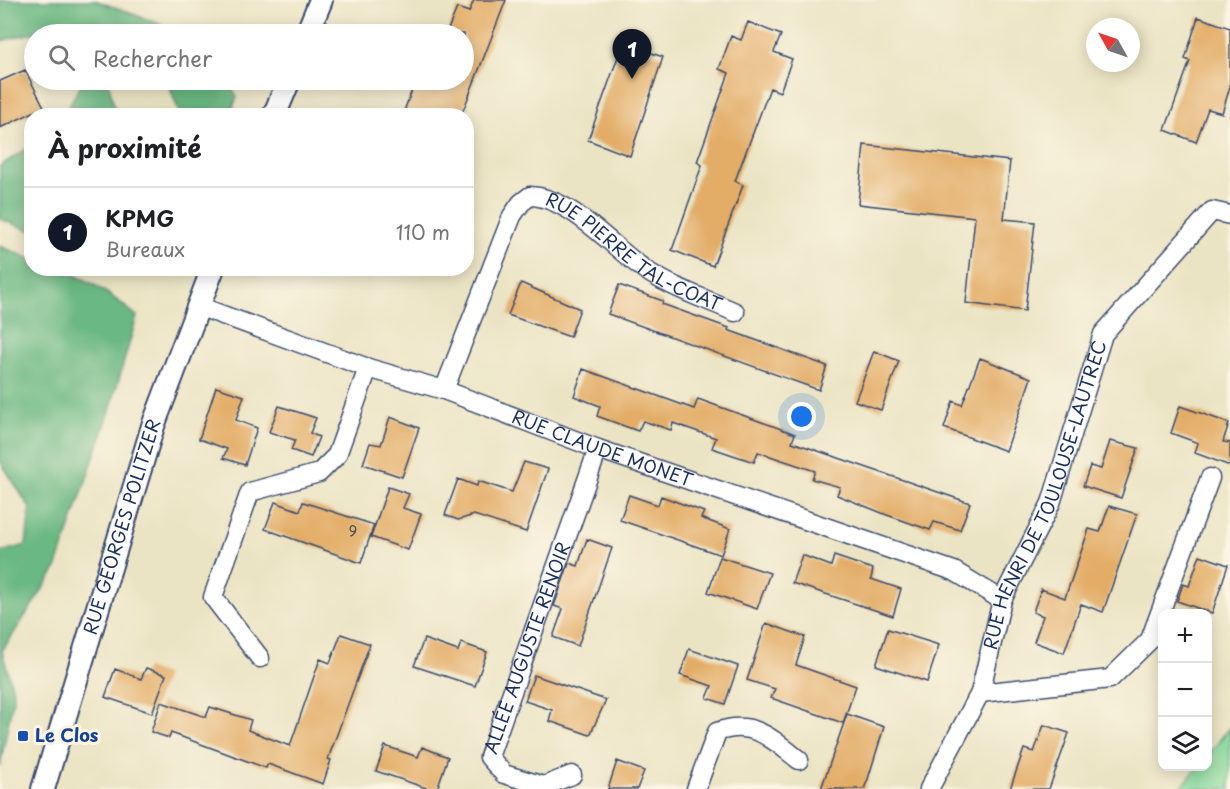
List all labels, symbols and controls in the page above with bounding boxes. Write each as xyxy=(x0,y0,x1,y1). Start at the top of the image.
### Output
north arrow xyxy=(1086,18,1140,72)
search box xyxy=(24,24,474,90)
pin: 1 xyxy=(612,29,652,79)
icon: search xyxy=(45,41,78,74)
text: Rechercher xyxy=(93,41,212,74)
text: À proximité xyxy=(48,128,202,167)
street label: RUE PIERRE TAL-COAT xyxy=(542,185,727,317)
text: KPMG xyxy=(105,201,174,234)
text: 1 xyxy=(63,217,72,247)
text: 110 m xyxy=(396,217,450,247)
text: Bureaux xyxy=(105,234,185,264)
street label: RUE HENRI DE TOULOUSE-LAUTREC xyxy=(976,337,1112,652)
street label: RUE CLAUDE MONET xyxy=(508,402,698,493)
your location xyxy=(787,402,816,431)
street label: RUE GEORGES POLITZER xyxy=(76,414,167,638)
house number: 9 xyxy=(349,518,357,541)
street label: ALLÉE AUGUSTE RENOIR xyxy=(476,538,576,757)
map controls xyxy=(1158,609,1212,771)
button: + xyxy=(1158,609,1212,663)
button: − xyxy=(1158,663,1212,717)
button: layers xyxy=(1158,717,1212,771)
place label: Le Clos xyxy=(35,721,99,748)
marker: Le Clos xyxy=(16,729,30,743)

